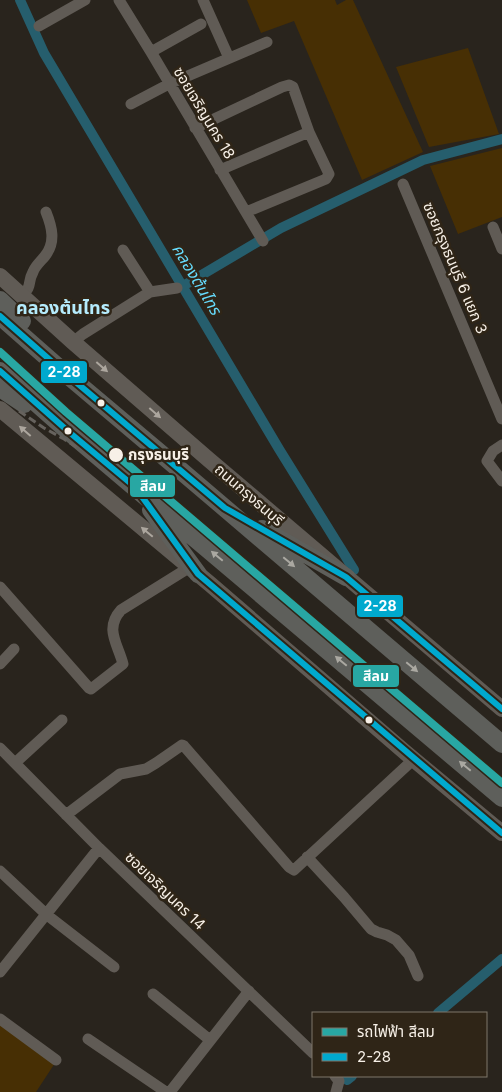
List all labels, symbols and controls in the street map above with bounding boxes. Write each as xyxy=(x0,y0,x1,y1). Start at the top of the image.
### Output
street label: ซอยเจริญนคร 18 xyxy=(169,63,239,162)
street label: ซอยกรุงธนบุรี 6 แยก 3 xyxy=(419,199,492,336)
water label: คลองต้นไทร xyxy=(168,240,227,319)
district label: คลองต้นไทร xyxy=(16,297,110,318)
line badge: 2-28 xyxy=(40,360,88,384)
one-way arrow xyxy=(95,361,108,372)
text: 2-28 xyxy=(48,363,81,380)
unlabelled marker xyxy=(96,398,106,408)
one-way arrow xyxy=(149,407,161,418)
one-way arrow xyxy=(19,425,32,436)
unlabelled marker xyxy=(63,426,73,436)
place label: กรุงธนบุรี xyxy=(128,445,189,464)
marker: กรุงธนบุรี xyxy=(107,446,125,464)
street label: ถนนกรุงธนบุรี xyxy=(211,459,288,530)
line badge: สีลม xyxy=(129,474,176,498)
text: สีลม xyxy=(140,477,166,494)
one-way arrow xyxy=(141,526,154,537)
one-way arrow xyxy=(210,551,223,562)
one-way arrow xyxy=(282,556,294,568)
line badge: 2-28 xyxy=(356,594,404,618)
text: 2-28 xyxy=(364,597,397,614)
one-way arrow xyxy=(334,656,347,667)
one-way arrow xyxy=(406,662,419,673)
line badge: สีลม xyxy=(352,664,400,688)
text: สีลม xyxy=(363,667,389,684)
unlabelled marker xyxy=(364,715,374,725)
one-way arrow xyxy=(458,761,471,772)
street label: ซอยเจริญนคร 14 xyxy=(121,847,210,934)
legend xyxy=(312,1012,487,1077)
text: รถไฟฟ้า สีลม xyxy=(357,1022,435,1041)
text: 2-28 xyxy=(357,1047,391,1066)

